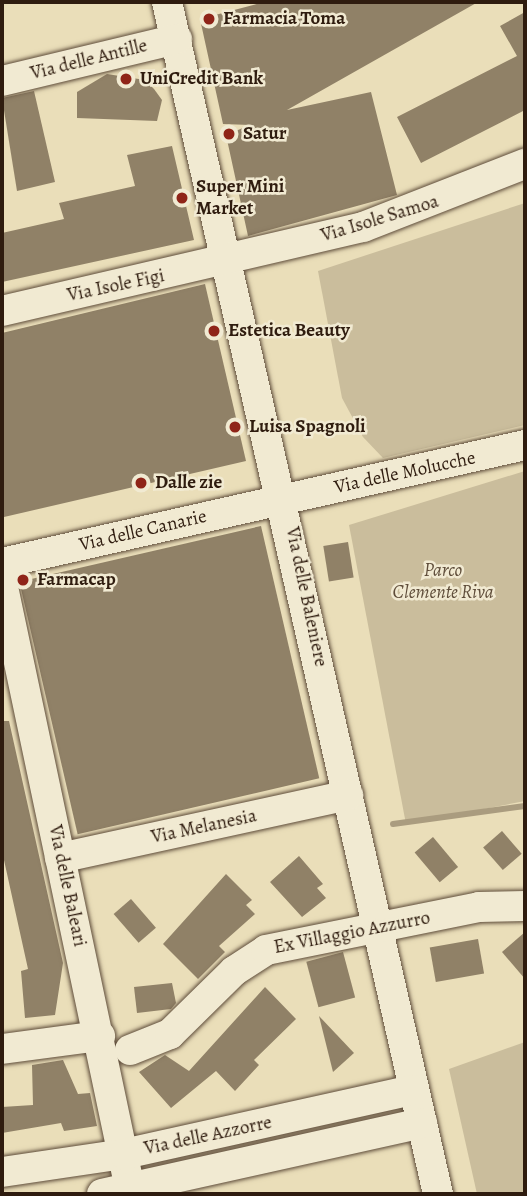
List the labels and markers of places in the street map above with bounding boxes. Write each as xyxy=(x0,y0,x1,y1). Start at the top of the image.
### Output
place label: Farmacia Toma xyxy=(223,8,345,30)
marker: Farmacia Toma xyxy=(201,11,217,27)
place label: UniCredit Bank xyxy=(140,68,263,90)
marker: UniCredit Bank xyxy=(118,71,134,87)
place label: Satur xyxy=(243,123,287,145)
marker: Satur xyxy=(221,126,237,142)
place label: Super Mini Market xyxy=(196,176,284,220)
marker: Super Mini Market xyxy=(174,190,190,206)
place label: Estetica Beauty xyxy=(228,320,350,342)
marker: Estetica Beauty xyxy=(206,323,222,339)
place label: Luisa Spagnoli xyxy=(249,416,366,438)
marker: Luisa Spagnoli xyxy=(227,419,243,435)
place label: Dalle zie xyxy=(155,472,222,494)
marker: Dalle zie xyxy=(133,475,149,491)
place label: Farmacap xyxy=(37,569,116,591)
marker: Farmacap xyxy=(15,572,31,588)

